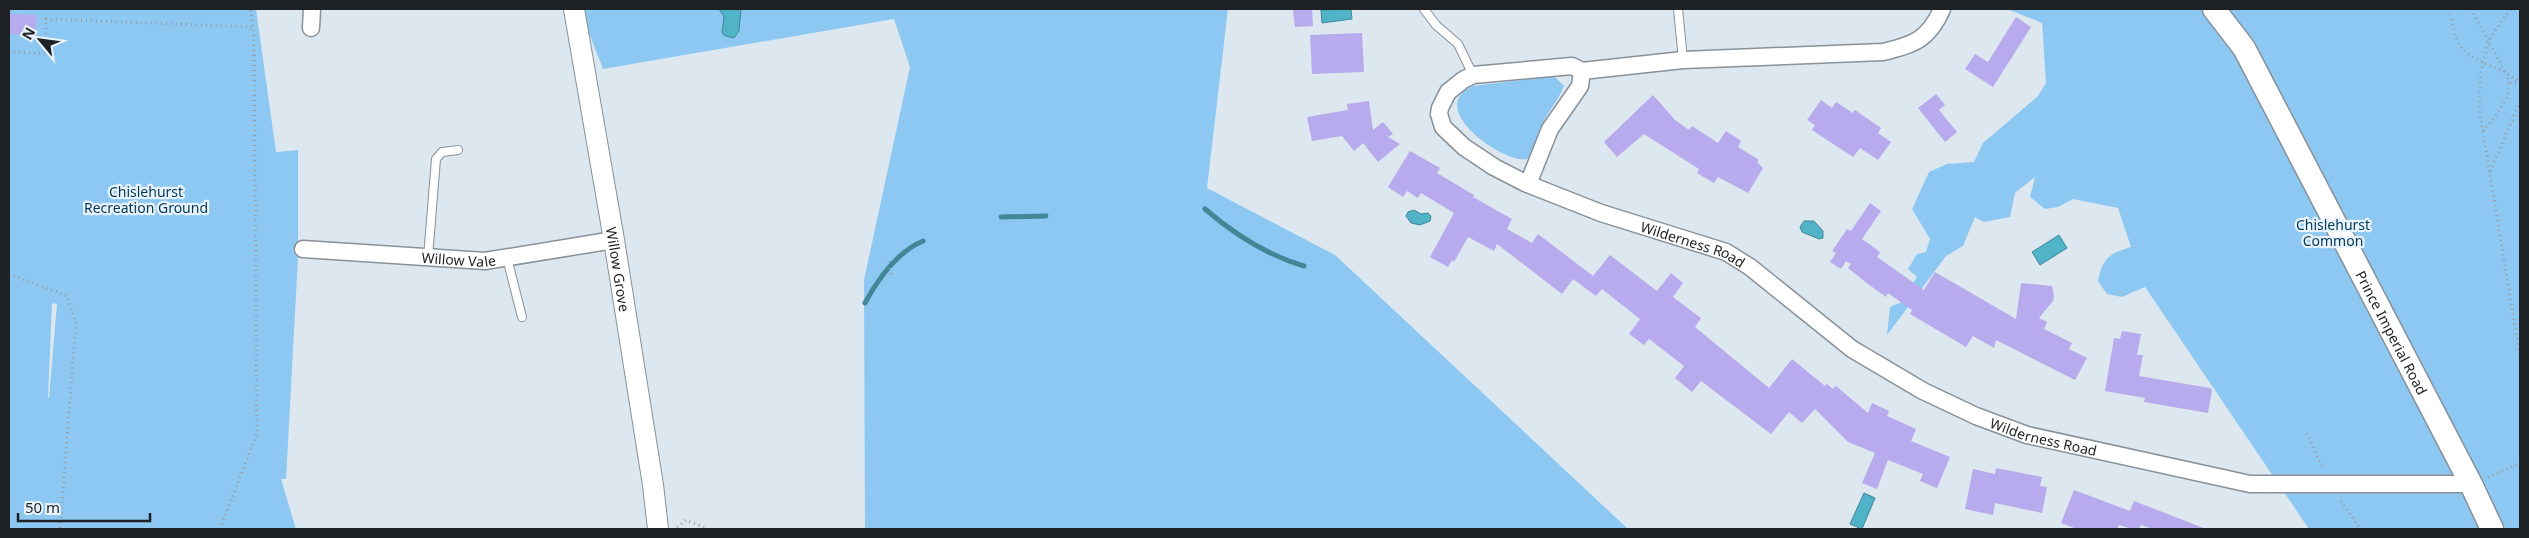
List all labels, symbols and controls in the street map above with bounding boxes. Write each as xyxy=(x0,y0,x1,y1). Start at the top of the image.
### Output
north arrow xyxy=(15,15,65,65)
text: N xyxy=(17,24,39,43)
park label: Chislehurst Recreation Ground xyxy=(84,182,208,217)
park label: Chislehurst Common xyxy=(2296,215,2370,250)
street label: Wilderness Road xyxy=(1638,216,1749,271)
street label: Willow Grove xyxy=(602,225,635,313)
street label: Willow Vale xyxy=(421,247,497,271)
street label: Prince Imperial Road xyxy=(2352,267,2432,398)
street label: Wilderness Road xyxy=(1988,413,2099,460)
scale bar xyxy=(18,490,150,522)
text: 50 m xyxy=(25,497,60,517)

